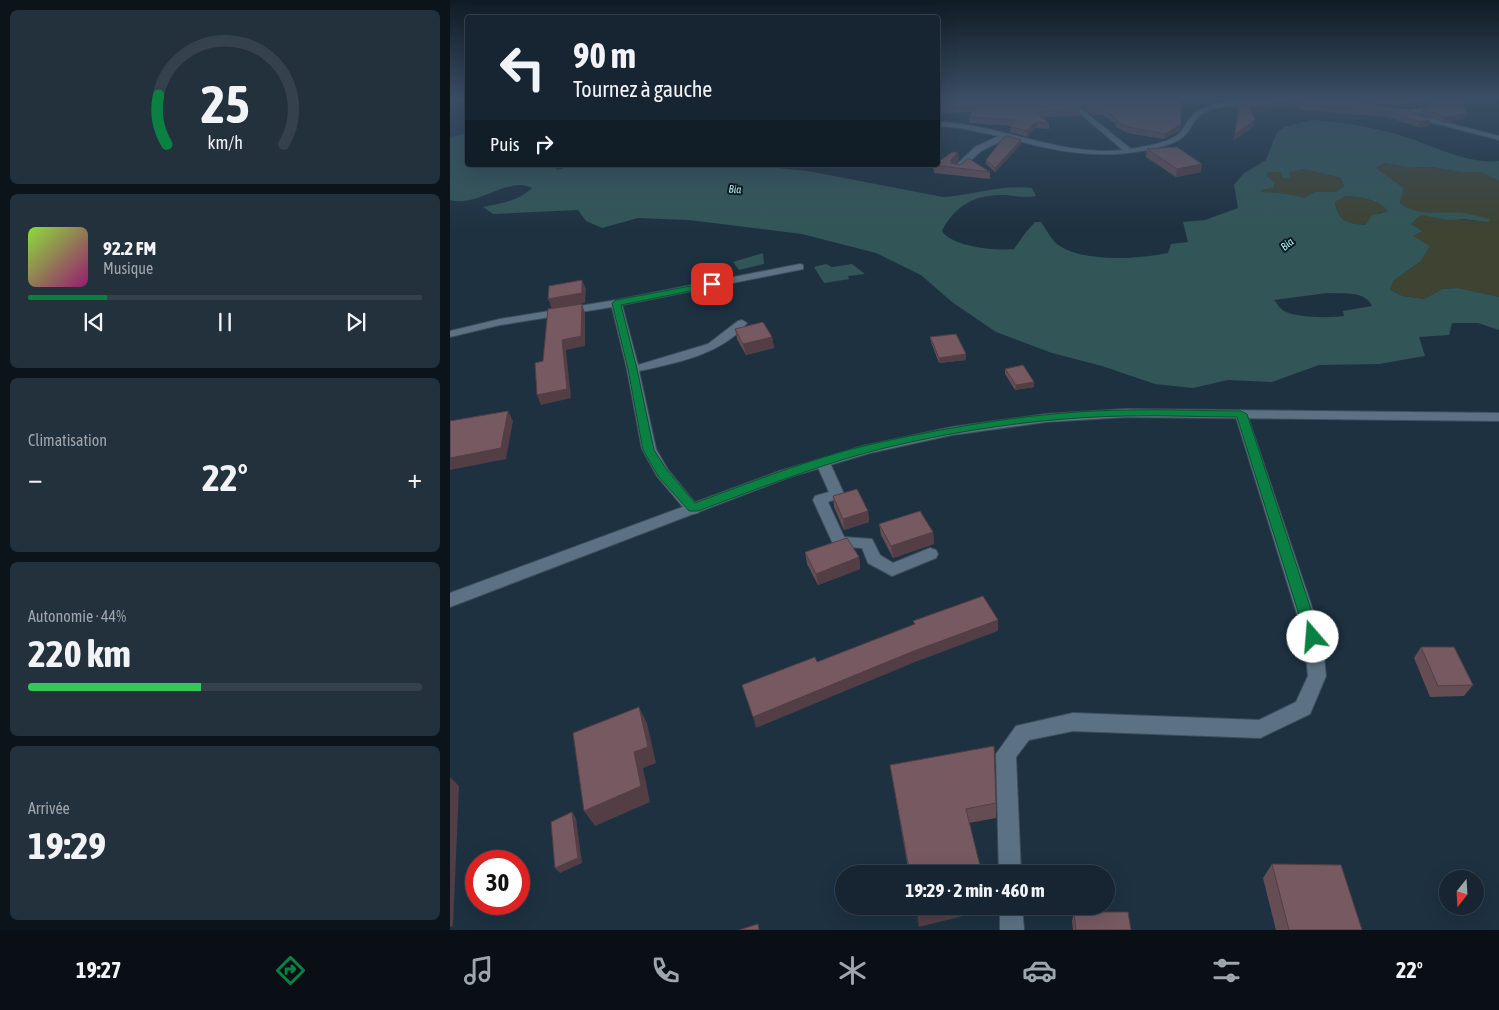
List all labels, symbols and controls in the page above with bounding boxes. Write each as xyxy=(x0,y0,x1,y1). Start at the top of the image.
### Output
icon: left xyxy=(490,35,555,100)
text: 90 m xyxy=(573,35,636,75)
text: 25 xyxy=(201,74,249,134)
text: Tournez à gauche xyxy=(573,76,712,102)
icon: right xyxy=(530,130,558,158)
text: km/h xyxy=(207,132,243,153)
text: Puis xyxy=(490,133,520,155)
water label: Bia xyxy=(728,183,742,195)
water label: Bia xyxy=(1278,235,1296,253)
text: 92.2 FM xyxy=(103,237,156,259)
text: Musique xyxy=(103,259,153,277)
pin xyxy=(691,263,733,305)
icon: arrive xyxy=(698,270,726,298)
icon: previous xyxy=(80,308,108,336)
icon: pause xyxy=(211,308,239,336)
icon: next xyxy=(342,308,370,336)
text: Climatisation xyxy=(28,431,107,449)
text: 22° xyxy=(202,456,248,499)
text: − xyxy=(28,462,43,494)
text: + xyxy=(407,462,422,494)
text: Autonomie · 44% xyxy=(28,607,126,625)
position arrow xyxy=(1286,610,1338,662)
text: 220 km xyxy=(28,632,131,675)
text: Arrivée xyxy=(28,799,70,817)
text: 19:29 xyxy=(28,824,106,867)
speed limit sign: 30 xyxy=(465,850,530,915)
north arrow xyxy=(1439,870,1484,915)
map controls xyxy=(1439,870,1484,915)
text: 19:29 · 2 min · 460 m xyxy=(905,879,1045,901)
icon: directions xyxy=(273,953,308,988)
icon: music xyxy=(461,953,496,988)
icon: phone xyxy=(648,953,683,988)
icon: climate xyxy=(835,953,870,988)
icon: car xyxy=(1022,953,1057,988)
icon: filters xyxy=(1209,953,1244,988)
text: 19:27 xyxy=(76,957,121,983)
text: 22° xyxy=(1396,957,1423,983)

